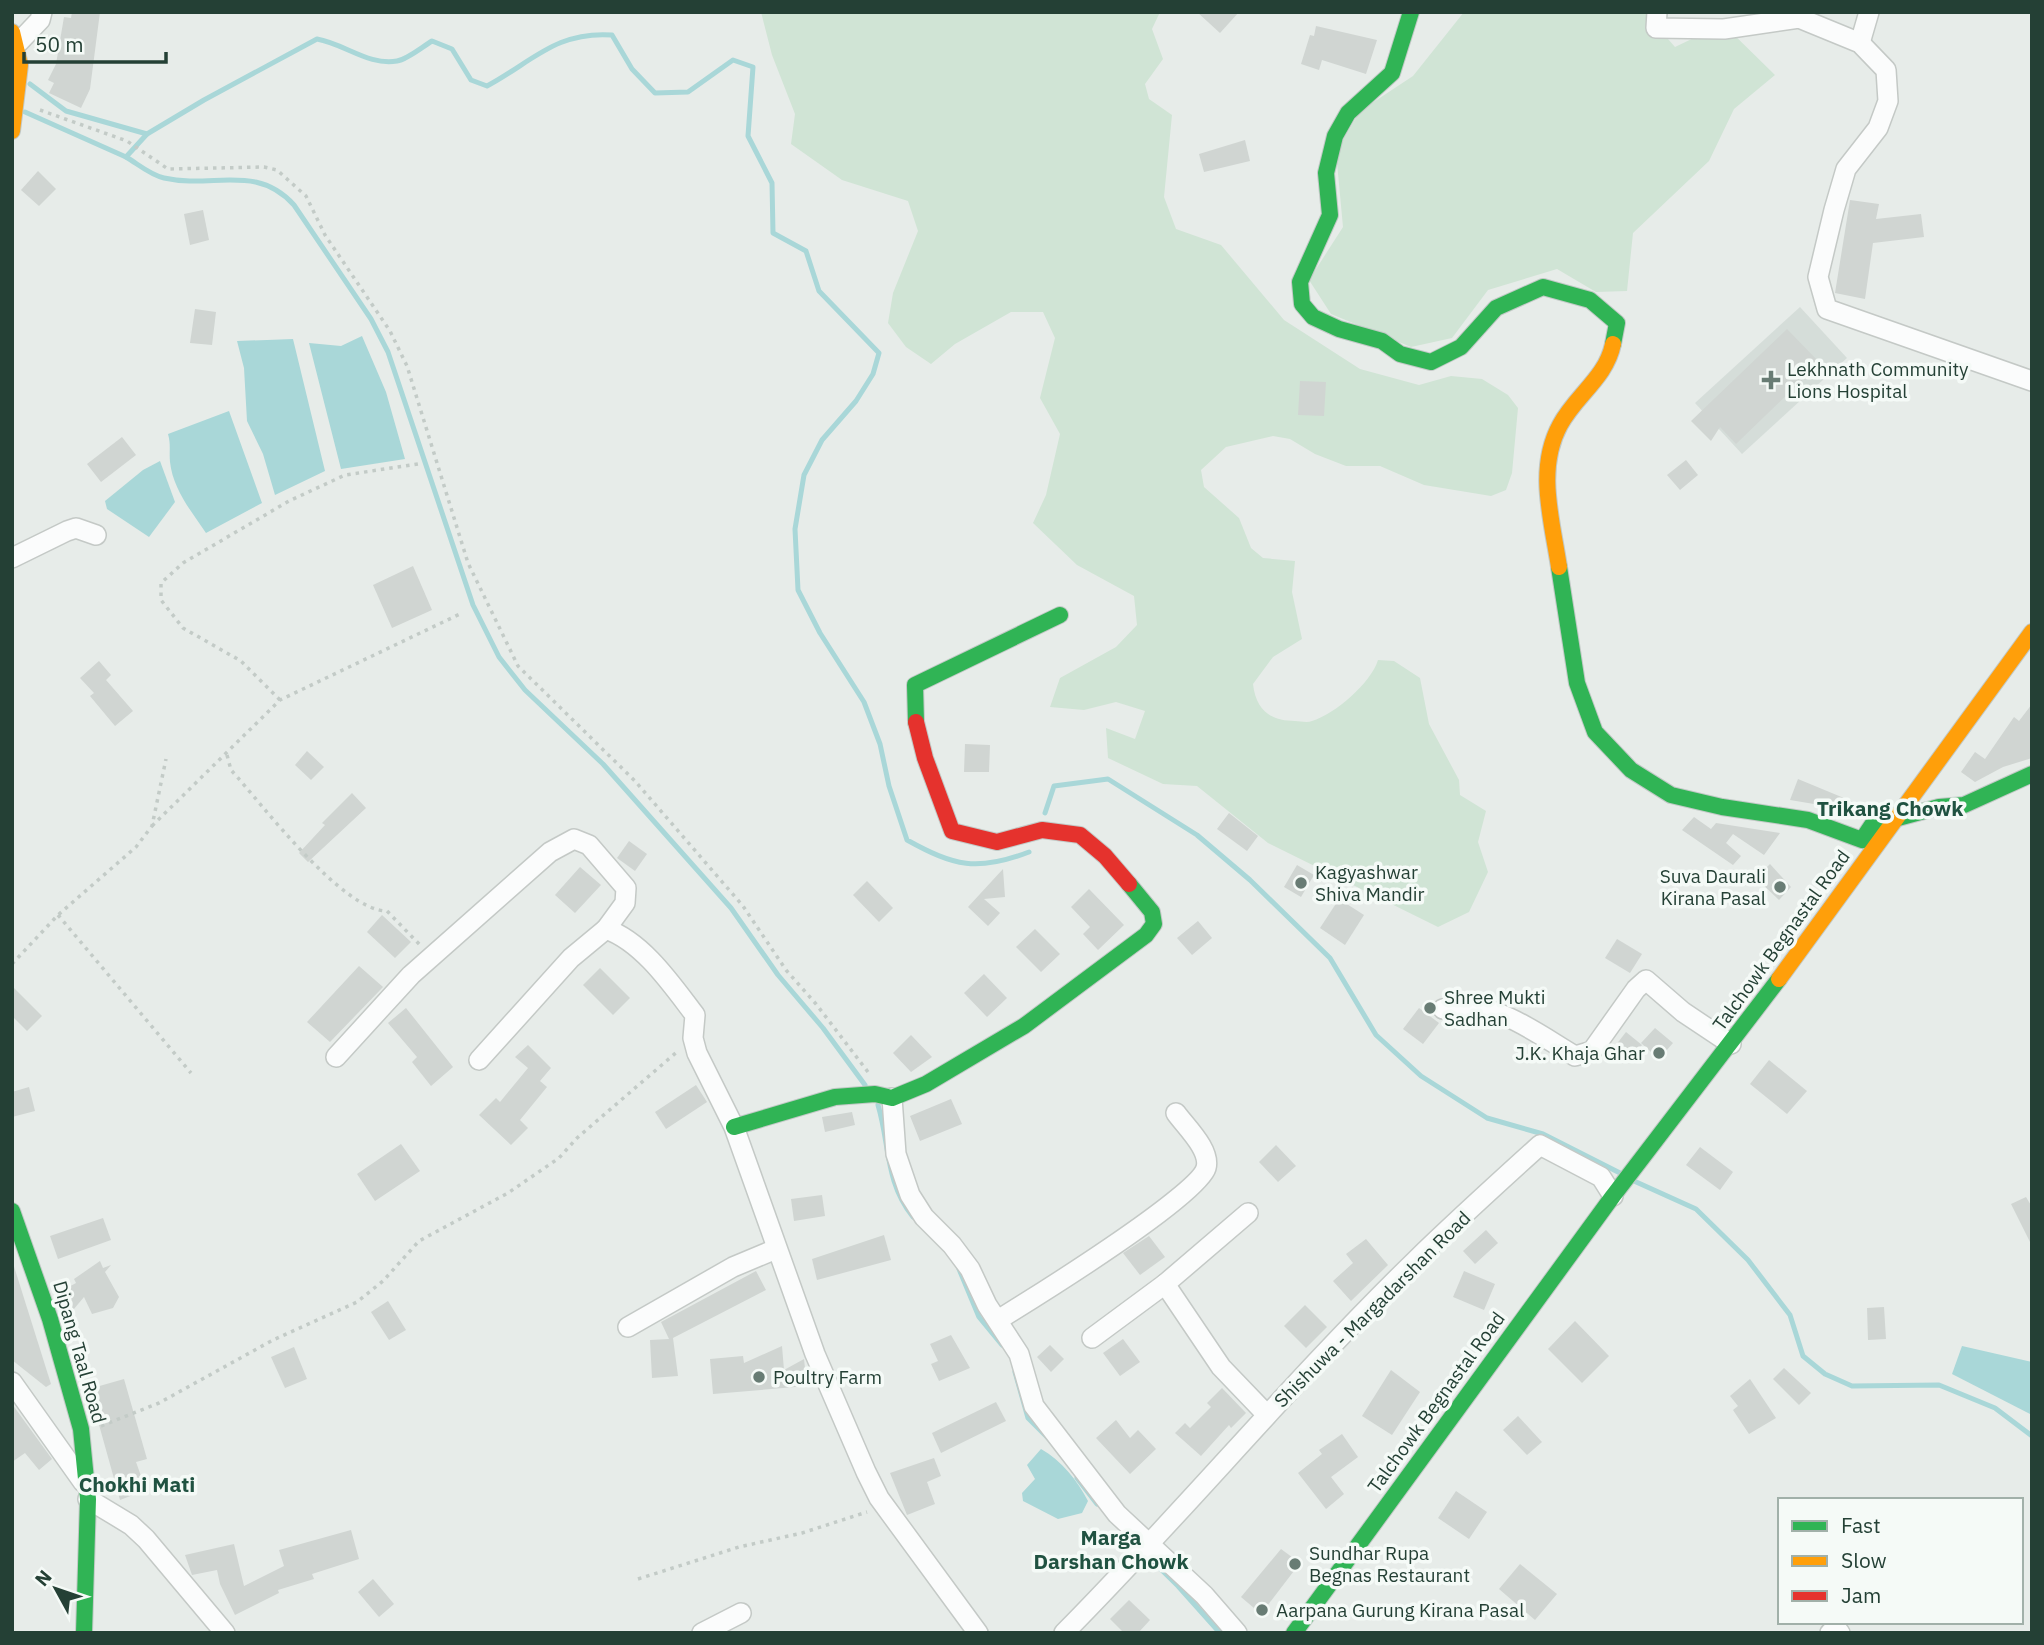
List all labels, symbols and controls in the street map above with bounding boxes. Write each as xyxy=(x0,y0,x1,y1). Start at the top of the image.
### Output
scale bar xyxy=(24,21,166,65)
text: 50 m xyxy=(35,30,84,58)
place label: Lekhnath Community Lions Hospital xyxy=(1787,357,1969,403)
marker: Lekhnath Community Lions Hospital xyxy=(1761,370,1781,390)
district label: Trikang Chowk xyxy=(1817,794,1964,822)
street label: Talchowk Begnastal Road xyxy=(1707,845,1855,1035)
place label: Kagyashwar Shiva Mandir xyxy=(1315,860,1425,906)
place label: Suva Daurali Kirana Pasal xyxy=(1660,864,1766,910)
marker: Kagyashwar Shiva Mandir xyxy=(1293,875,1309,891)
marker: Suva Daurali Kirana Pasal xyxy=(1772,879,1788,895)
place label: Shree Mukti Sadhan xyxy=(1444,985,1546,1031)
marker: Shree Mukti Sadhan xyxy=(1422,1000,1438,1016)
place label: J.K. Khaja Ghar xyxy=(1515,1041,1645,1065)
marker: J.K. Khaja Ghar xyxy=(1651,1045,1667,1061)
street label: Shishuwa - Margadarshan Road xyxy=(1269,1206,1475,1412)
street label: Dipang Taal Road xyxy=(48,1278,112,1426)
street label: Talchowk Begnastal Road xyxy=(1362,1307,1510,1497)
place label: Poultry Farm xyxy=(773,1365,882,1389)
marker: Poultry Farm xyxy=(751,1369,767,1385)
district label: Chokhi Mati xyxy=(79,1470,195,1498)
legend xyxy=(1778,1498,2023,1624)
text: Fast xyxy=(1841,1511,1881,1539)
district label: Marga Darshan Chowk xyxy=(1033,1523,1189,1575)
place label: Sundhar Rupa Begnas Restaurant xyxy=(1309,1541,1470,1587)
text: Slow xyxy=(1841,1546,1887,1574)
north arrow xyxy=(21,1554,91,1624)
marker: Sundhar Rupa Begnas Restaurant xyxy=(1287,1556,1303,1572)
text: N xyxy=(29,1565,57,1591)
text: Jam xyxy=(1841,1581,1881,1609)
place label: Aarpana Gurung Kirana Pasal xyxy=(1276,1598,1524,1622)
marker: Aarpana Gurung Kirana Pasal xyxy=(1254,1602,1270,1618)

